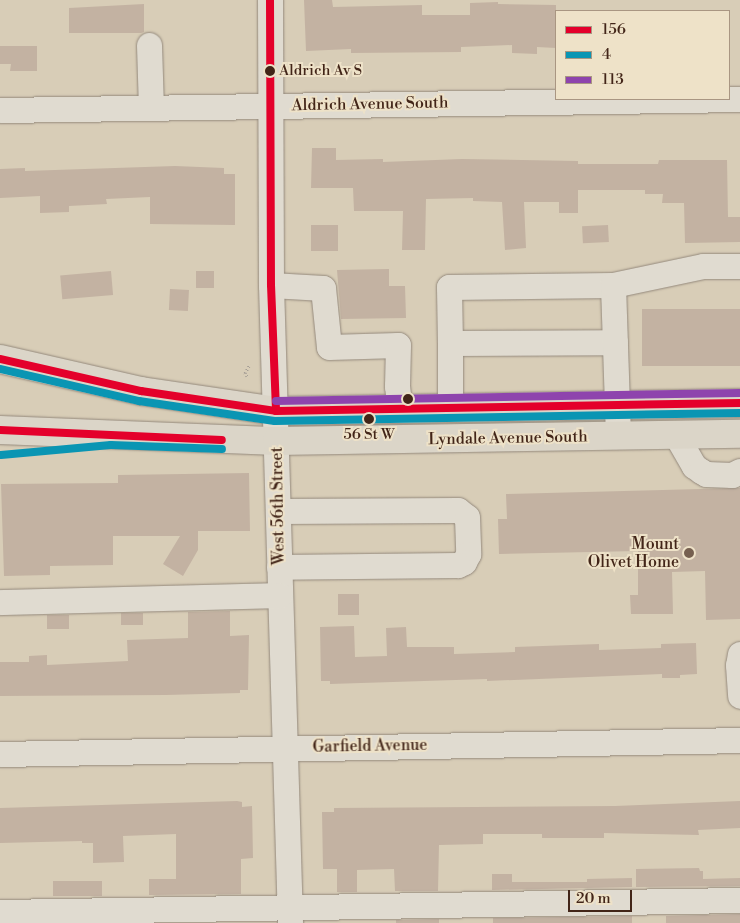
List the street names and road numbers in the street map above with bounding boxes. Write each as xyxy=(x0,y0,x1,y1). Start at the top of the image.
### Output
street label: Aldrich Avenue South xyxy=(291,93,449,115)
street label: Lyndale Avenue South xyxy=(428,427,588,449)
street label: West 56th Street xyxy=(267,447,289,565)
street label: Garfield Avenue xyxy=(312,735,428,757)

